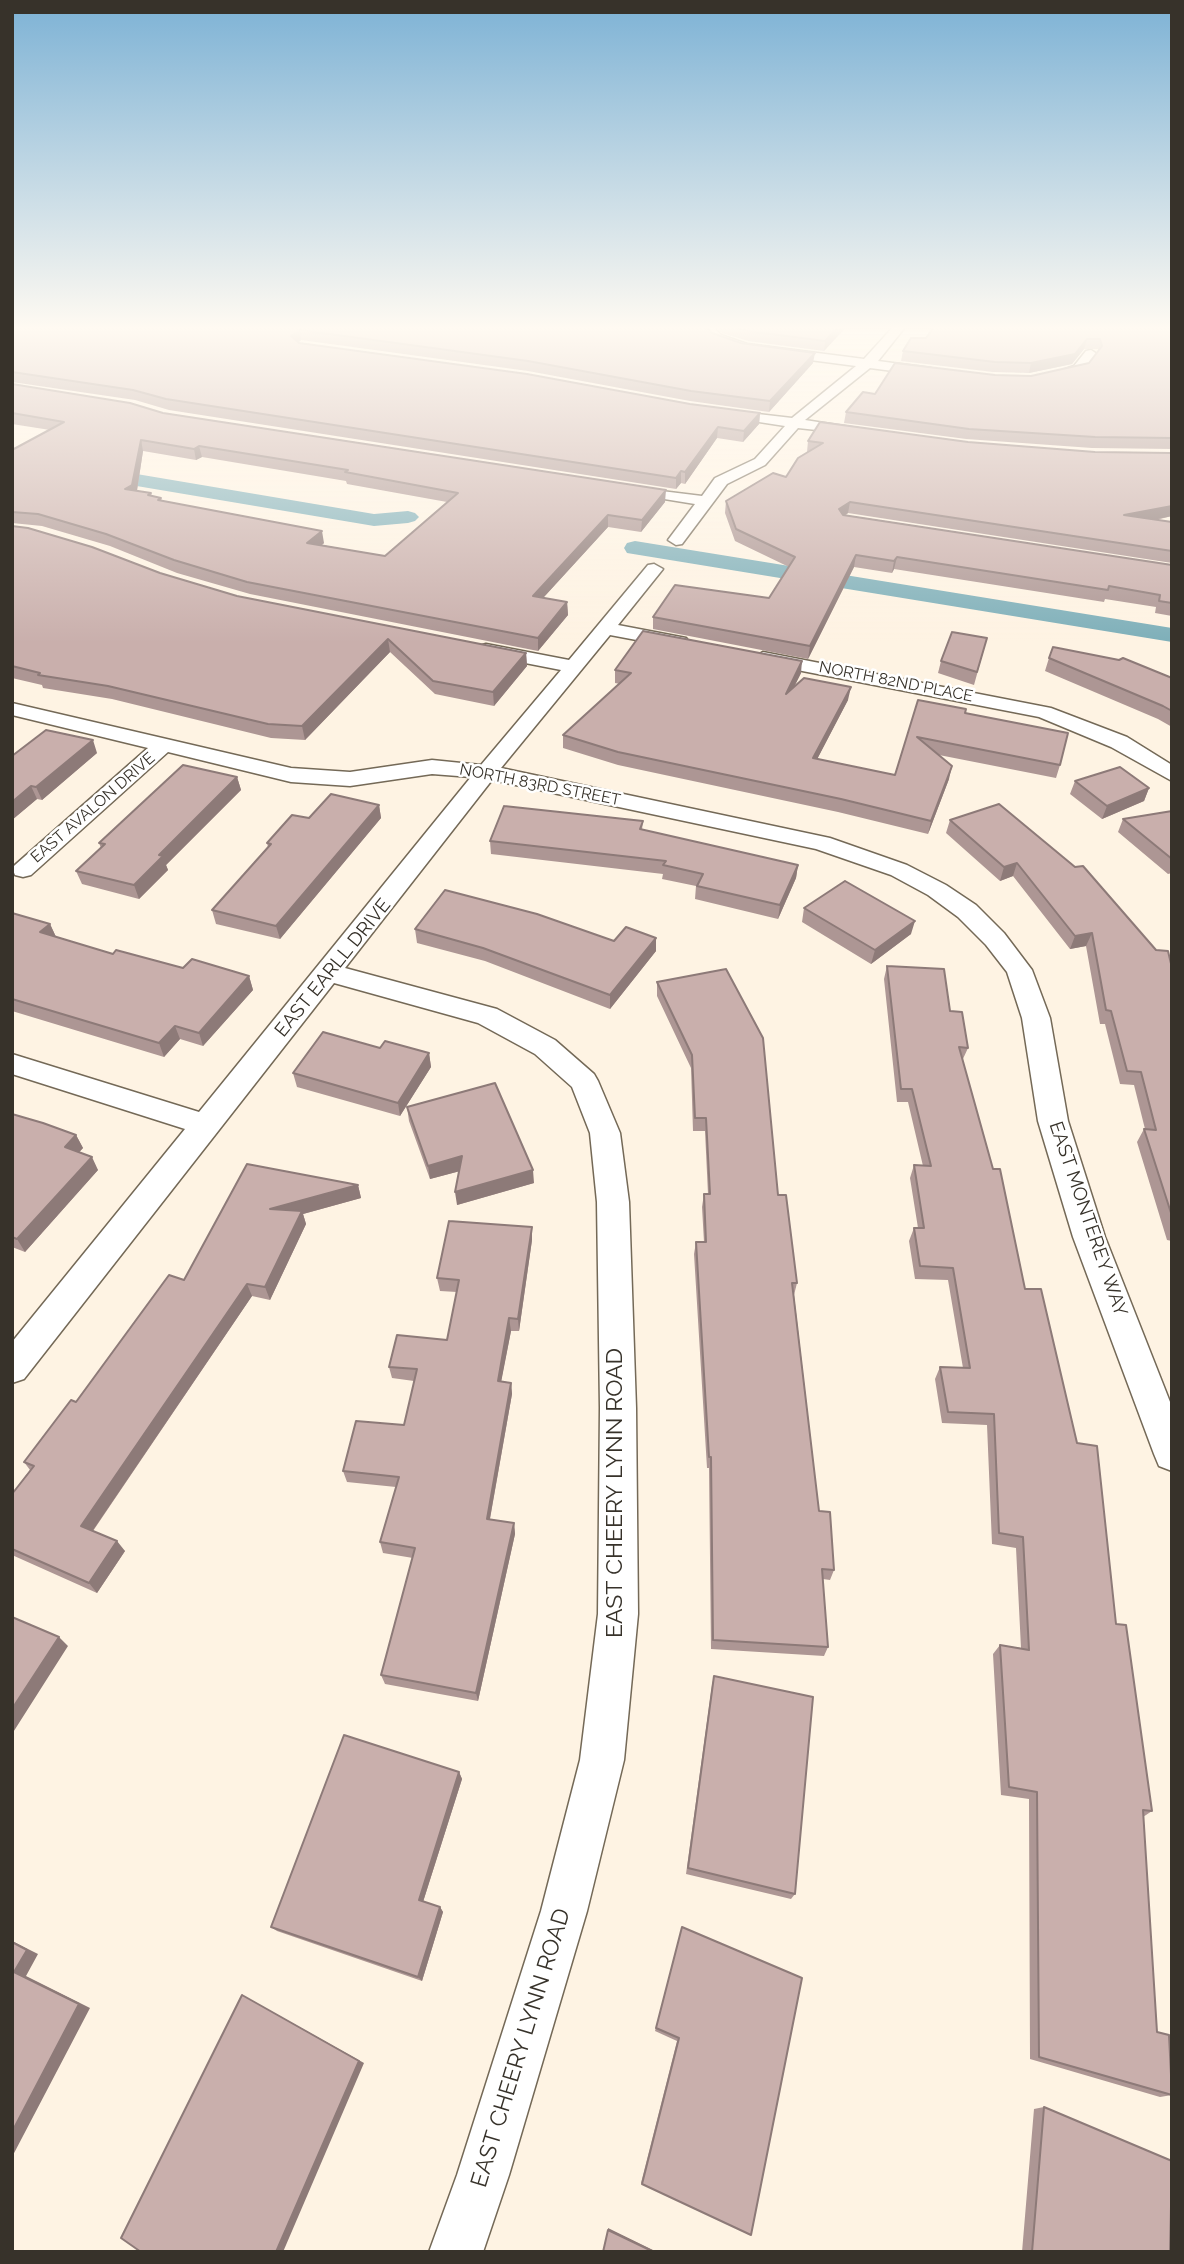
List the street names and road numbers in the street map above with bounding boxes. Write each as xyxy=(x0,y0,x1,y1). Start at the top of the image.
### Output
street label: NORTH 82ND PLACE xyxy=(817,658,975,706)
street label: EAST AVALON DRIVE xyxy=(27,749,159,867)
street label: NORTH 83RD STREET xyxy=(458,760,622,810)
street label: EAST EARLL DRIVE xyxy=(270,894,396,1042)
street label: EAST MONTEREY WAY xyxy=(1044,1119,1132,1319)
street label: EAST CHEERY LYNN ROAD xyxy=(601,1348,629,1638)
street label: EAST CHEERY LYNN ROAD xyxy=(465,1905,577,2191)

